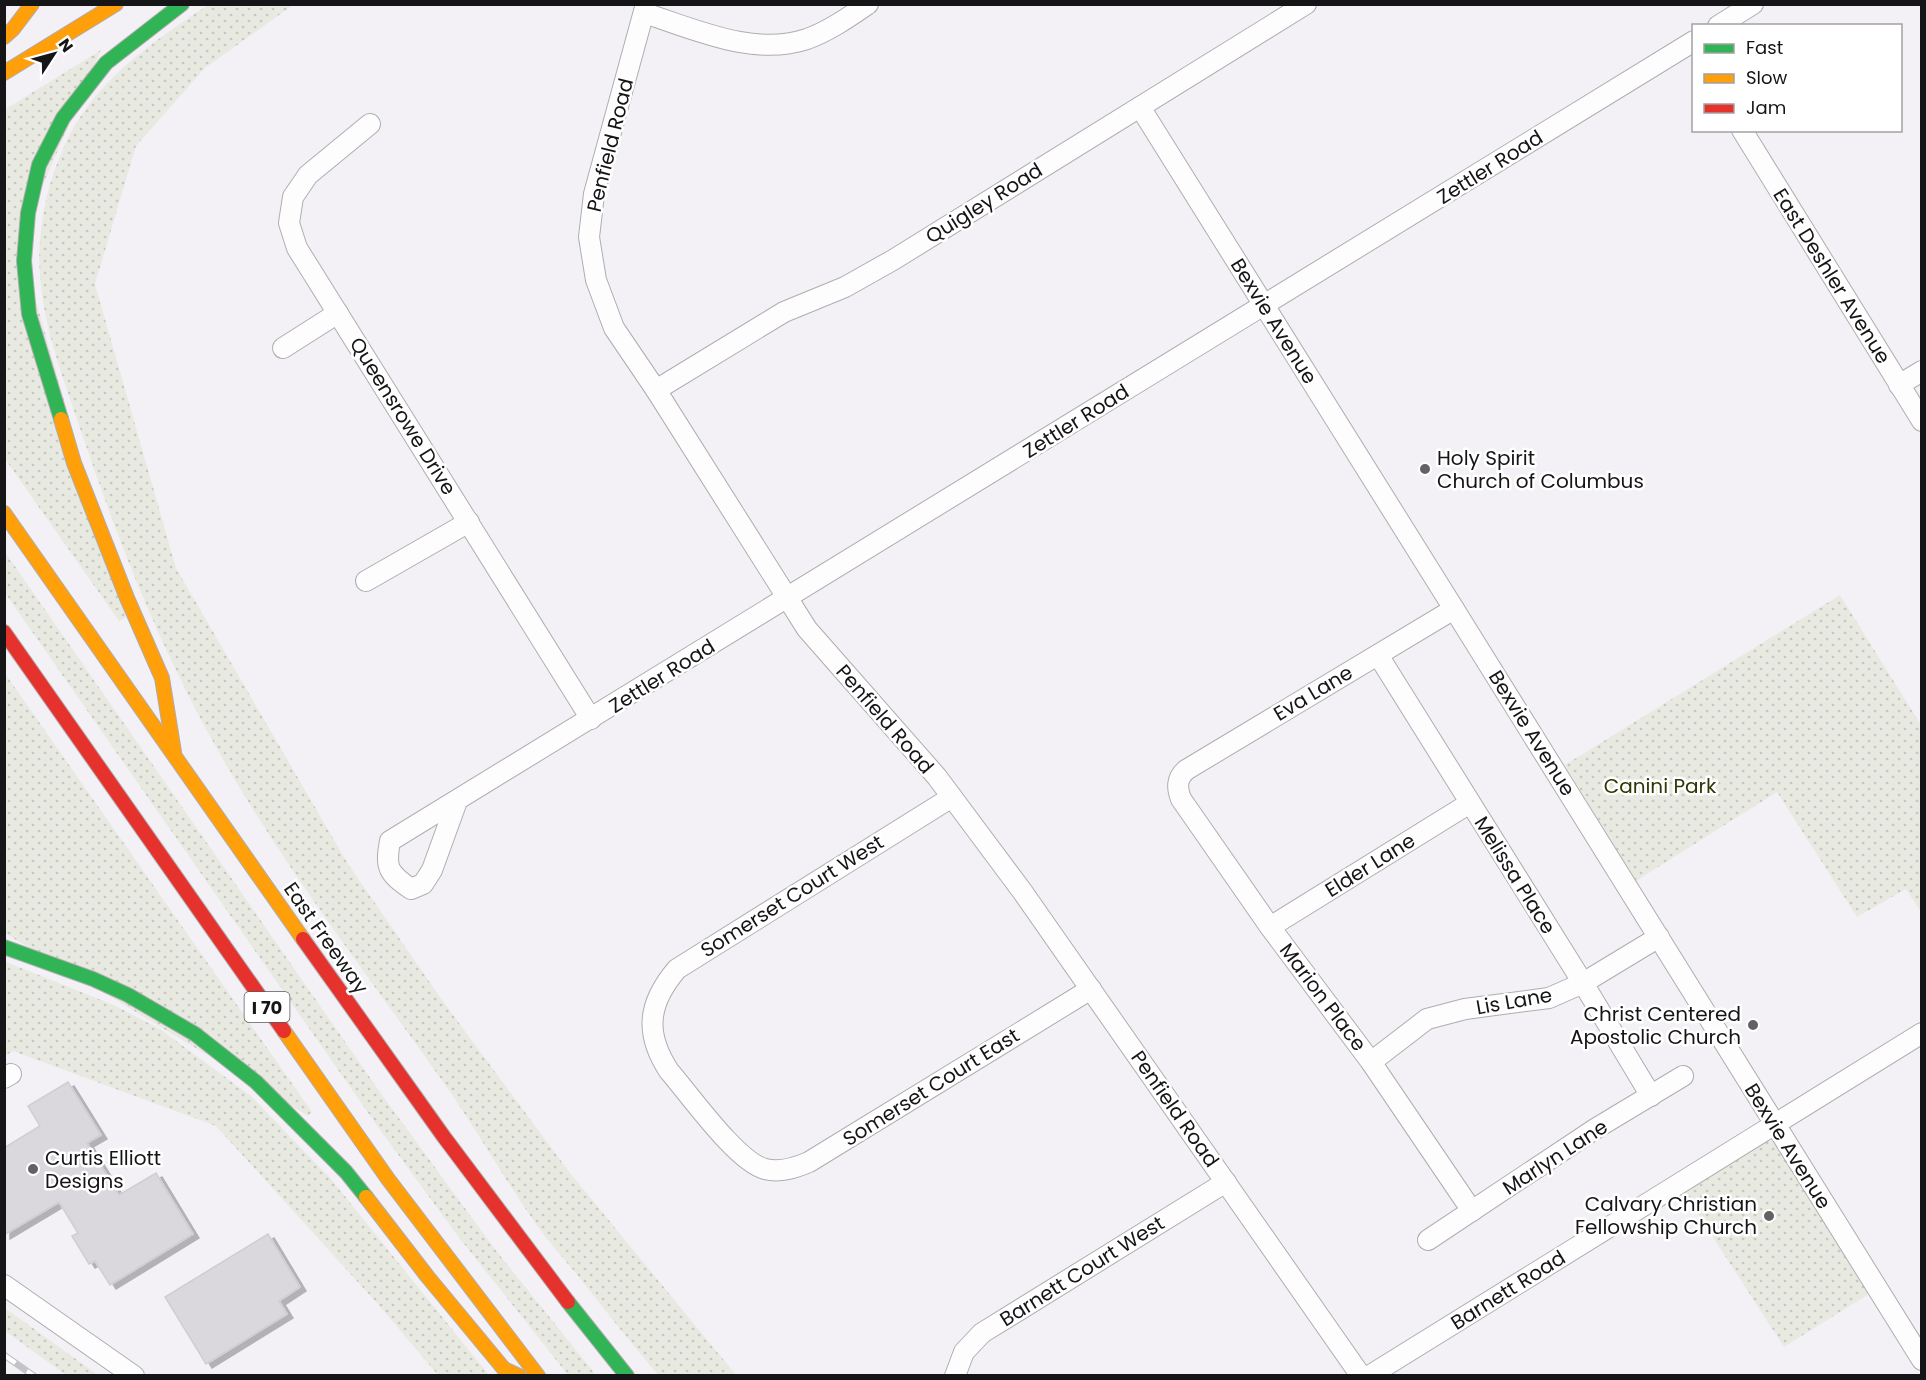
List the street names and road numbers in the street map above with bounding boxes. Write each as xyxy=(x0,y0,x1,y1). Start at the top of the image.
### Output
street label: Penfield Road xyxy=(580,75,640,215)
street label: Zettler Road xyxy=(1432,123,1548,211)
street label: Quigley Road xyxy=(920,156,1048,250)
street label: East Deshler Avenue xyxy=(1767,183,1897,369)
street label: Bexvie Avenue xyxy=(1224,253,1324,389)
street label: Queensrowe Drive xyxy=(343,332,463,500)
street label: Zettler Road xyxy=(1018,377,1134,465)
street label: Zettler Road xyxy=(604,632,720,720)
street label: Penfield Road xyxy=(830,658,940,780)
street label: Eva Lane xyxy=(1268,658,1358,728)
street label: Bexvie Avenue xyxy=(1482,665,1582,801)
street label: Melissa Place xyxy=(1468,811,1562,939)
street label: Elder Lane xyxy=(1320,826,1420,904)
street label: Somerset Court West xyxy=(695,828,889,964)
street label: East Freeway xyxy=(277,877,375,999)
street label: Marion Place xyxy=(1273,937,1373,1057)
street label: Lis Lane xyxy=(1474,981,1554,1021)
road number: I 70 xyxy=(244,992,290,1022)
street label: Somerset Court East xyxy=(837,1021,1025,1153)
street label: Penfield Road xyxy=(1124,1045,1226,1173)
street label: Bexvie Avenue xyxy=(1738,1078,1838,1214)
street label: Marlyn Lane xyxy=(1497,1113,1613,1201)
street label: Barnett Court West xyxy=(994,1209,1170,1333)
street label: Barnett Road xyxy=(1445,1244,1571,1336)

